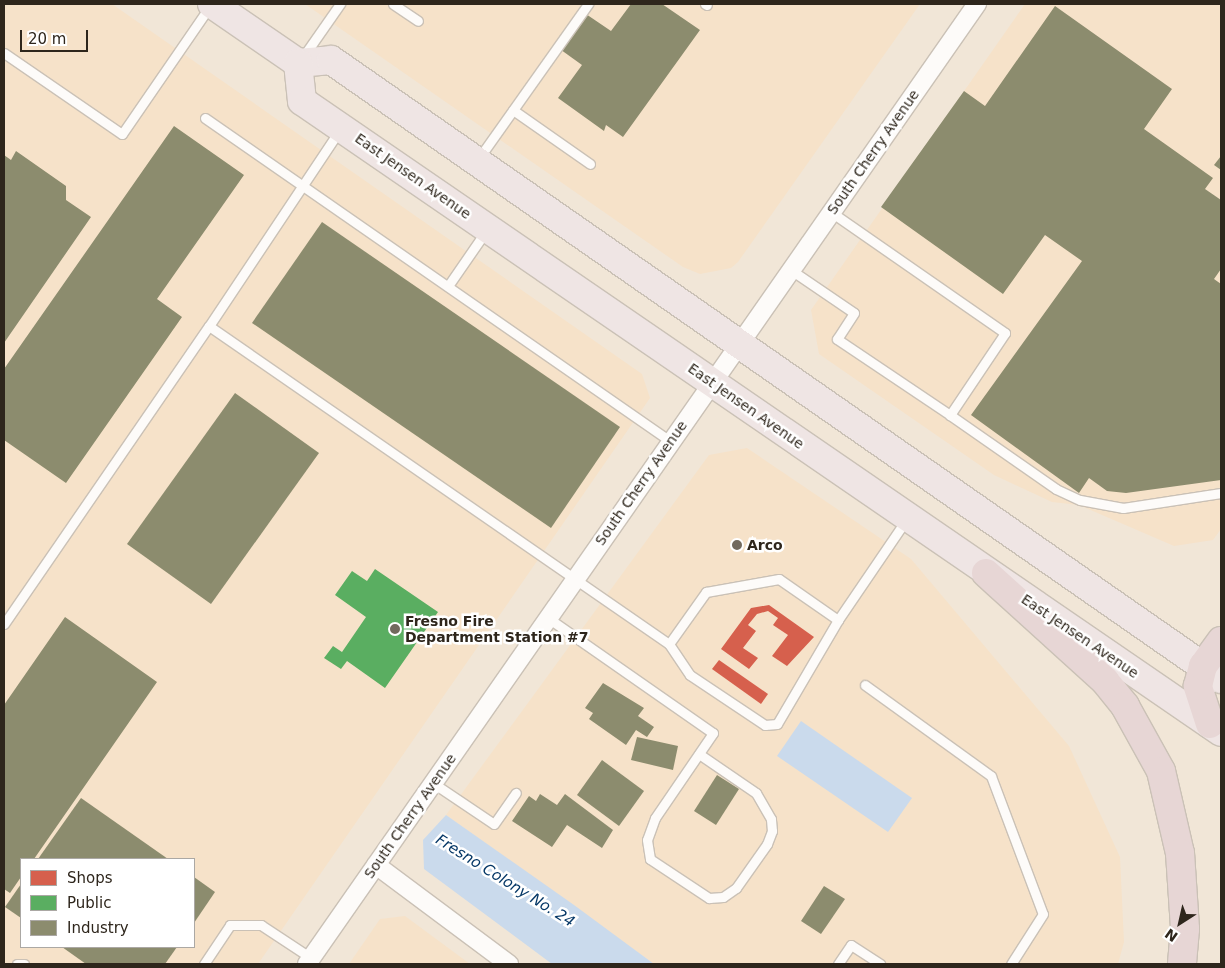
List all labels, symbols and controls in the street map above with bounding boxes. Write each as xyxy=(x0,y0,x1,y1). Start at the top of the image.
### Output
scale bar xyxy=(22,20,90,52)
text: 20 m xyxy=(28,30,66,48)
street label: South Cherry Avenue xyxy=(824,86,922,218)
street label: East Jensen Avenue xyxy=(352,130,474,222)
street label: East Jensen Avenue xyxy=(685,360,807,452)
street label: South Cherry Avenue xyxy=(592,417,690,549)
place label: Arco xyxy=(747,537,783,553)
marker: Arco xyxy=(731,539,743,551)
street label: East Jensen Avenue xyxy=(1018,591,1142,681)
place label: Fresno Fire Department Station #7 xyxy=(405,613,588,646)
marker: Fresno Fire Department Station #7 xyxy=(389,623,401,635)
street label: South Cherry Avenue xyxy=(361,750,459,882)
water label: Fresno Colony No. 24 xyxy=(432,831,578,931)
legend xyxy=(20,858,195,948)
text: Shops xyxy=(67,869,113,887)
text: Public xyxy=(67,894,111,912)
north arrow xyxy=(1155,898,1205,948)
text: Industry xyxy=(67,919,129,937)
text: N xyxy=(1162,925,1181,945)

